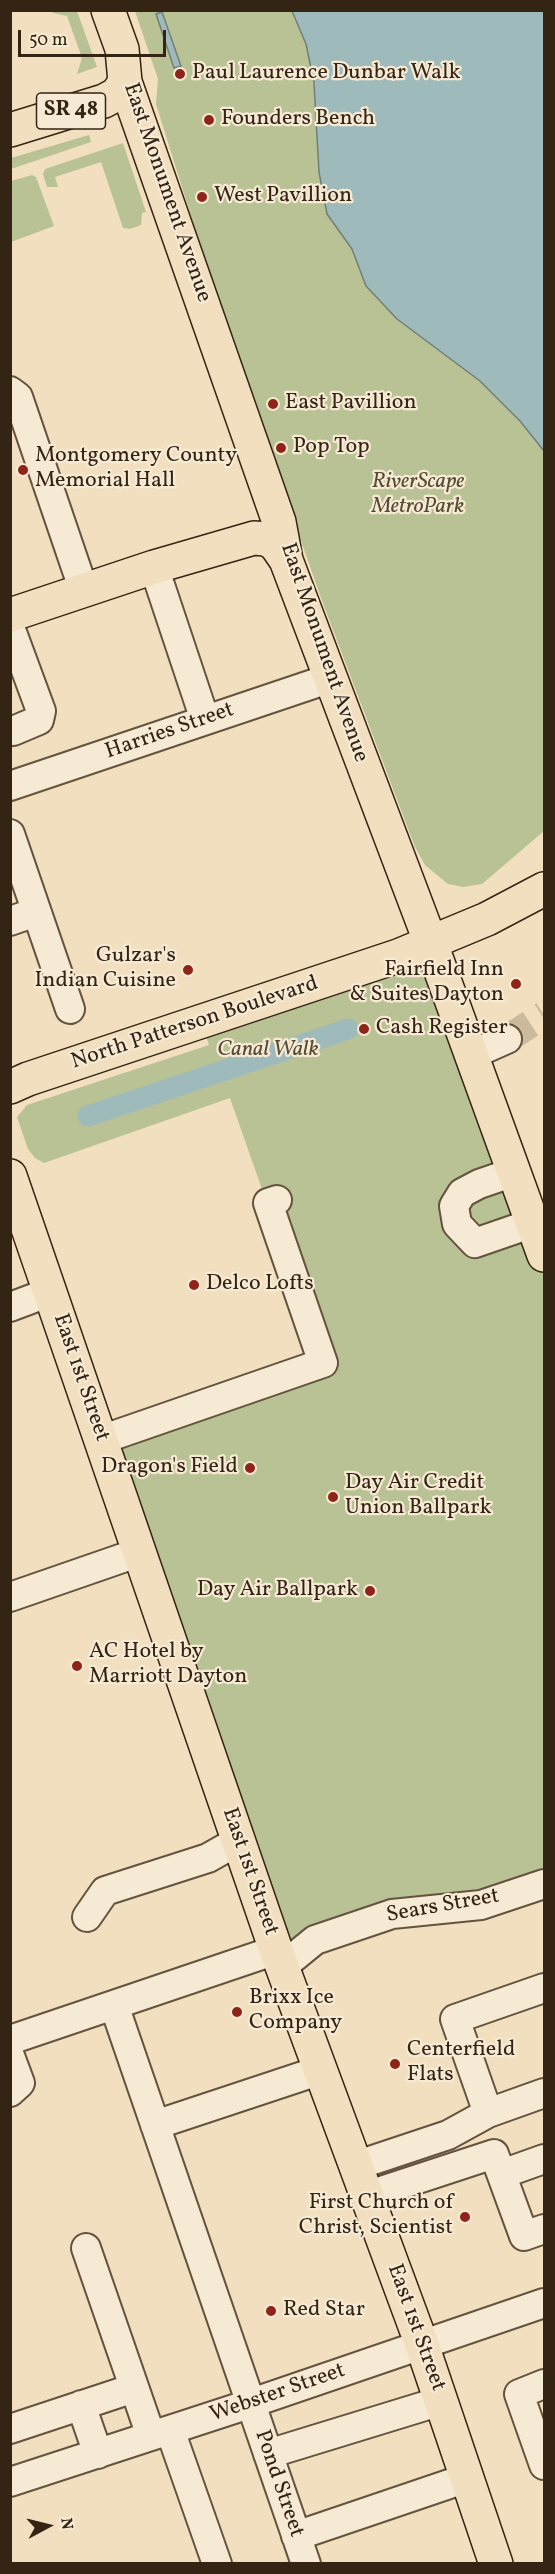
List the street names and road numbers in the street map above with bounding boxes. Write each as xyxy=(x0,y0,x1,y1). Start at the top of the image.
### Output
street label: East Monument Avenue xyxy=(116,80,216,306)
road number: SR 48 xyxy=(36,93,106,129)
street label: East Monument Avenue xyxy=(273,540,373,766)
street label: Harries Street xyxy=(102,698,238,766)
street label: North Patterson Boulevard xyxy=(68,972,322,1076)
street label: East 1st Street xyxy=(46,1311,114,1445)
street label: East 1st Street xyxy=(215,1805,283,1939)
street label: Sears Street xyxy=(384,1884,502,1930)
street label: East 1st Street xyxy=(380,2261,450,2395)
street label: Webster Street xyxy=(207,2359,349,2429)
street label: Pond Street xyxy=(247,2427,309,2541)

